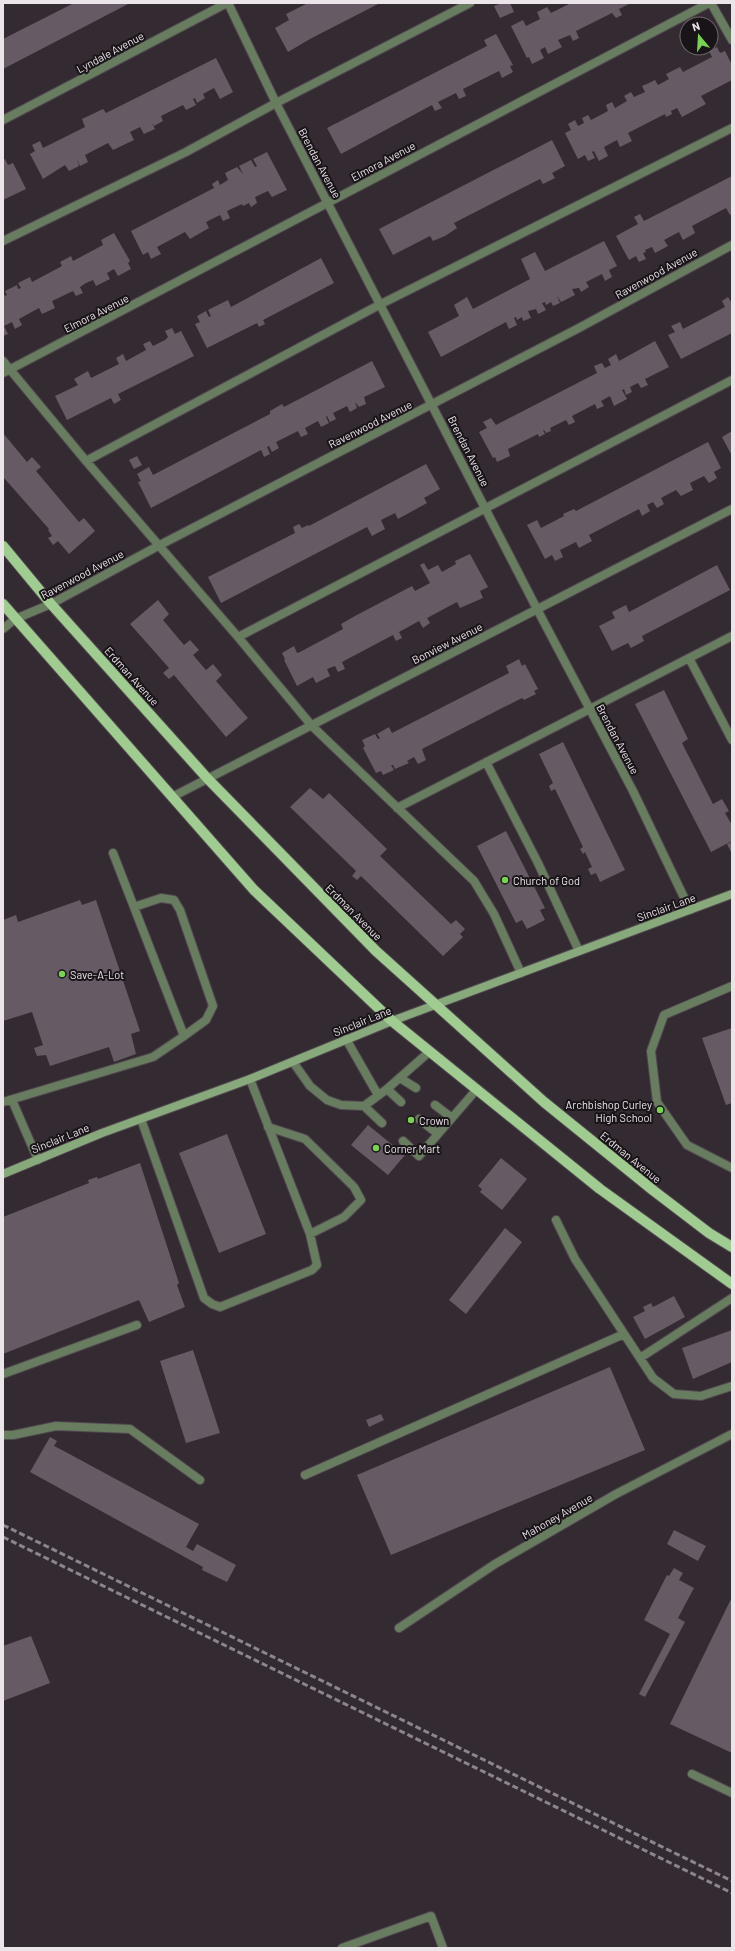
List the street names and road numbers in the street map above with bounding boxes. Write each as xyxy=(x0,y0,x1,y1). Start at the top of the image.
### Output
street label: Lyndale Avenue xyxy=(74,29,146,75)
street label: Brendan Avenue xyxy=(296,126,344,200)
street label: Elmora Avenue xyxy=(349,139,417,183)
street label: Ravenwood Avenue xyxy=(613,245,699,301)
street label: Elmora Avenue xyxy=(61,291,131,335)
street label: Ravenwood Avenue xyxy=(326,397,414,451)
street label: Brendan Avenue xyxy=(446,414,492,488)
street label: Ravenwood Avenue xyxy=(38,547,126,601)
street label: Bonview Avenue xyxy=(409,620,485,666)
street label: Erdman Avenue xyxy=(102,644,162,708)
street label: Brendan Avenue xyxy=(594,702,642,776)
street label: Erdman Avenue xyxy=(323,881,385,943)
street label: Sinclair Lane xyxy=(635,890,697,924)
street label: Sinclair Lane xyxy=(331,1003,393,1039)
street label: Sinclair Lane xyxy=(29,1120,91,1156)
street label: Erdman Avenue xyxy=(598,1129,664,1186)
street label: Mahoney Avenue xyxy=(519,1491,595,1541)

